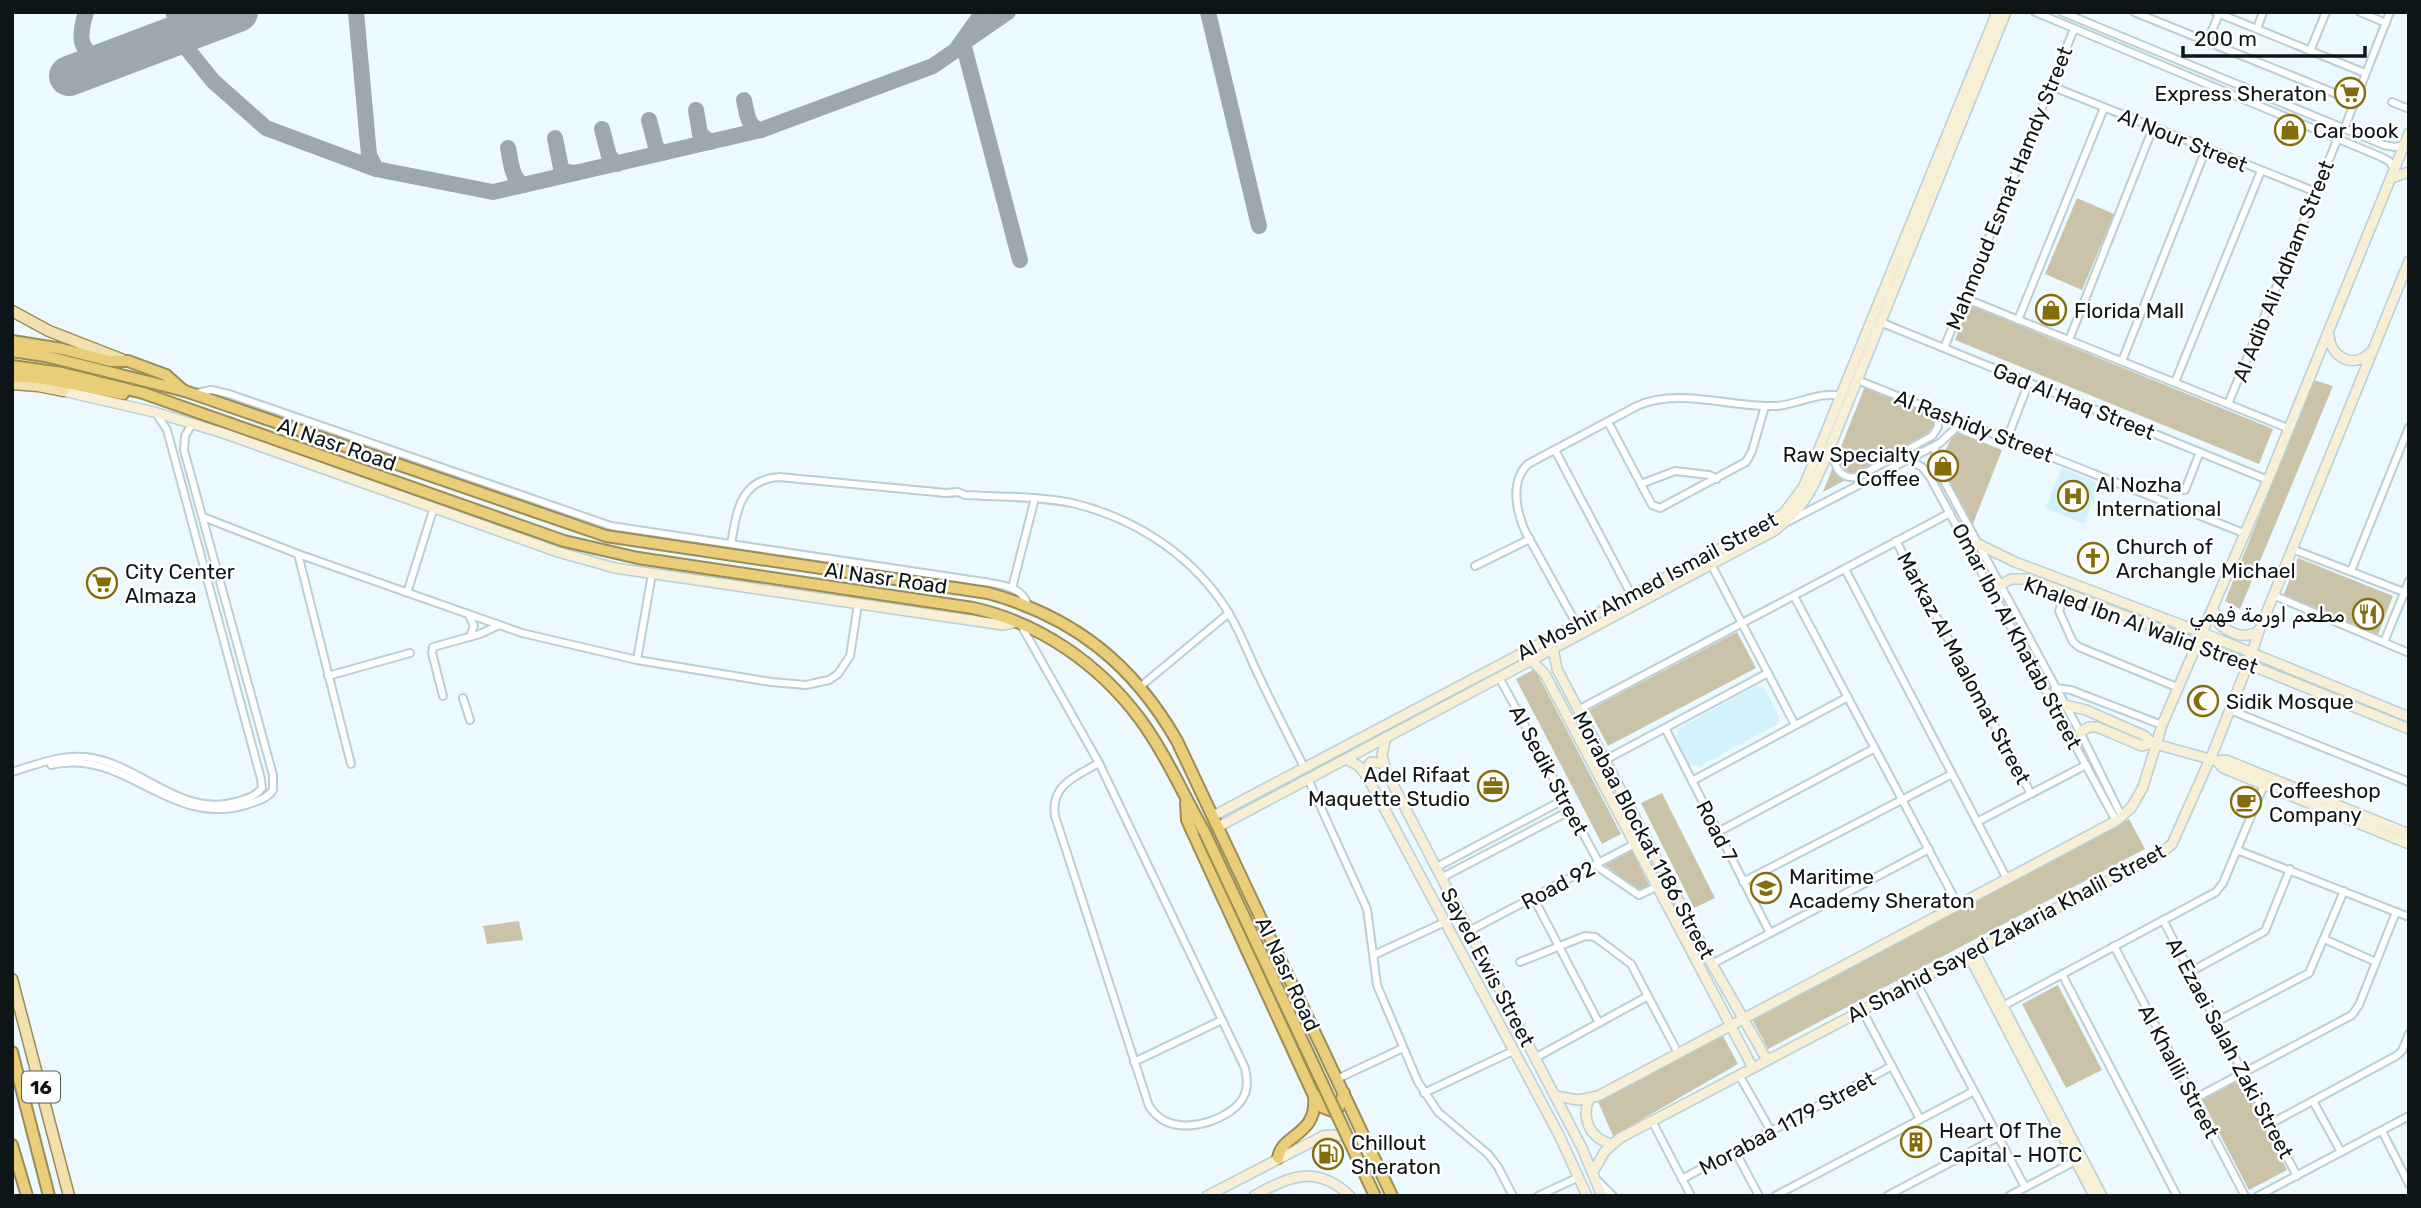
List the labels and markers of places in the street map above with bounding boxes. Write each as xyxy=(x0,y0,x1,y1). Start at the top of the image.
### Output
supermarket icon: Express Sheraton xyxy=(2333,76,2367,110)
place label: Express Sheraton xyxy=(2154,81,2327,106)
shop icon: Car book xyxy=(2273,113,2307,147)
place label: Car book xyxy=(2313,118,2399,143)
shop icon: Florida Mall xyxy=(2034,293,2068,327)
place label: Florida Mall xyxy=(2074,298,2184,323)
place label: Raw Specialty Coffee xyxy=(1783,442,1920,491)
shop icon: Raw Specialty Coffee xyxy=(1926,449,1960,483)
place label: Al Nozha International xyxy=(2096,472,2221,521)
hospital icon: Al Nozha International xyxy=(2056,479,2090,513)
place label: Church of Archangle Michael xyxy=(2116,534,2296,583)
church icon: Church of Archangle Michael xyxy=(2076,541,2110,575)
place label: City Center Almaza xyxy=(125,559,235,608)
supermarket icon: City Center Almaza xyxy=(85,566,119,600)
restaurant icon: مطعم اورمة فهمي xyxy=(2351,597,2385,631)
place label: مطعم اورمة فهمي xyxy=(2189,602,2345,631)
mosque icon: Sidik Mosque xyxy=(2186,684,2220,718)
place label: Sidik Mosque xyxy=(2226,689,2354,714)
place label: Adel Rifaat Maquette Studio xyxy=(1308,762,1470,811)
office icon: Adel Rifaat Maquette Studio xyxy=(1476,769,1510,803)
place label: Coffeeshop Company xyxy=(2269,778,2381,827)
cafe icon: Coffeeshop Company xyxy=(2229,785,2263,819)
place label: Maritime Academy Sheraton xyxy=(1789,864,1975,913)
school or university icon: Maritime Academy Sheraton xyxy=(1749,871,1783,905)
place label: Heart Of The Capital - HOTC xyxy=(1939,1118,2082,1167)
building icon: Heart Of The Capital - HOTC xyxy=(1899,1125,1933,1159)
place label: Chillout Sheraton xyxy=(1351,1130,1441,1179)
fuel station icon: Chillout Sheraton xyxy=(1311,1137,1345,1171)

